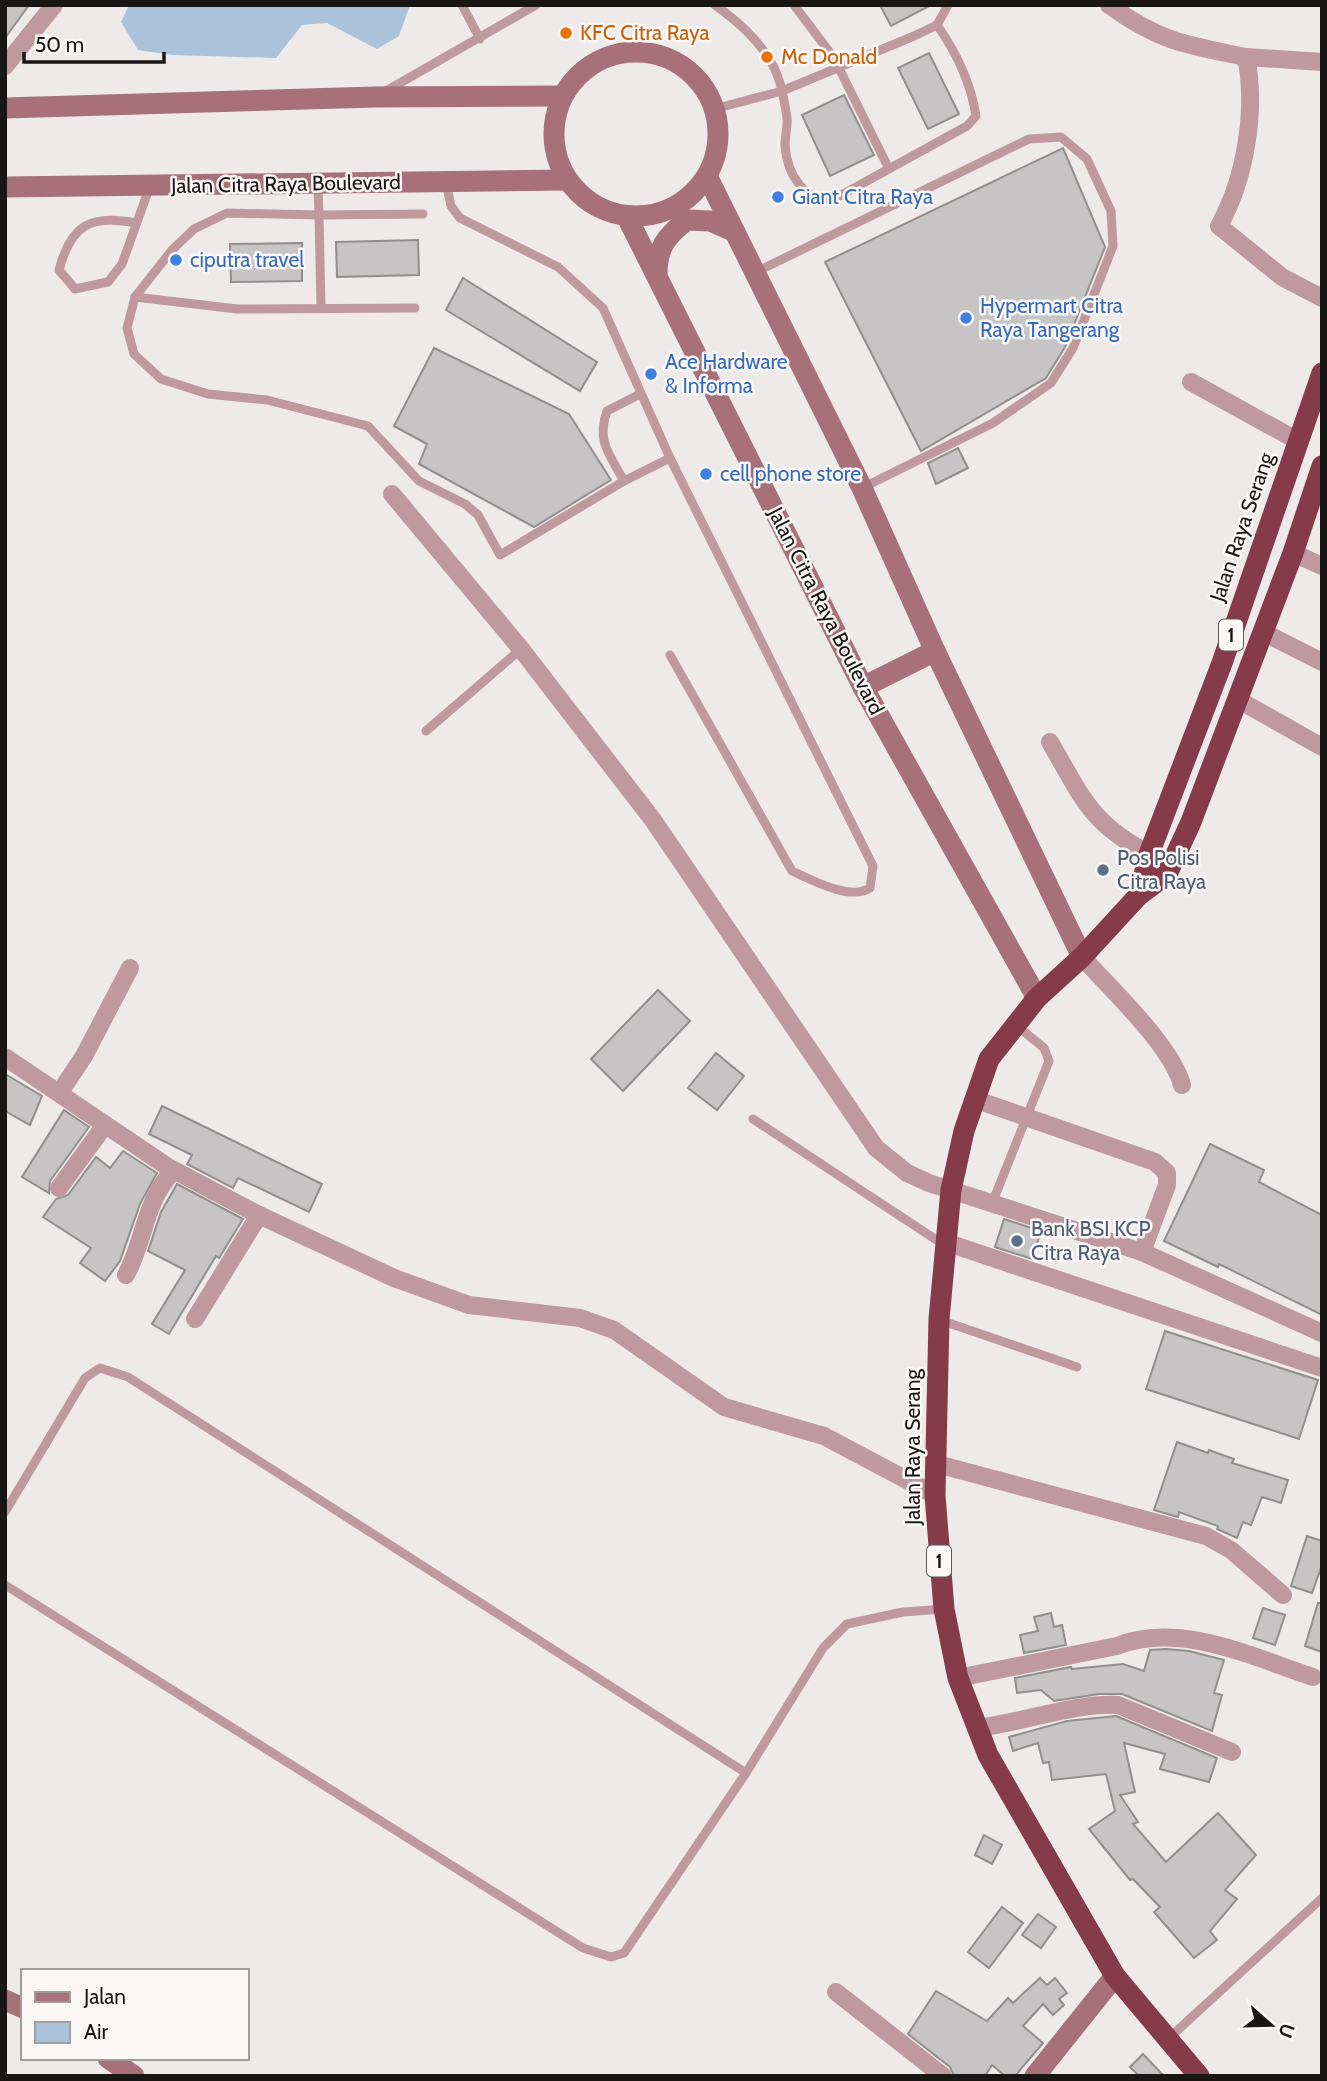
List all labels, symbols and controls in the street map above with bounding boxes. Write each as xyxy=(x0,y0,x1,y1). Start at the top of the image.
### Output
place label: KFC Citra Raya xyxy=(580,20,710,45)
scale bar xyxy=(24,21,164,65)
marker: KFC Citra Raya xyxy=(558,25,574,41)
text: 50 m xyxy=(35,32,84,57)
place label: Mc Donald xyxy=(781,44,877,69)
marker: Mc Donald xyxy=(759,49,775,65)
street label: Jalan Citra Raya Boulevard xyxy=(170,169,401,198)
place label: Giant Citra Raya xyxy=(792,184,933,209)
marker: Giant Citra Raya xyxy=(770,189,786,205)
place label: ciputra travel xyxy=(190,247,304,272)
marker: ciputra travel xyxy=(168,252,184,268)
place label: Hypermart Citra Raya Tangerang xyxy=(980,293,1123,342)
marker: Hypermart Citra Raya Tangerang xyxy=(958,310,974,326)
place label: Ace Hardware & Informa xyxy=(665,349,788,398)
marker: Ace Hardware & Informa xyxy=(643,366,659,382)
street label: Jalan Raya Serang xyxy=(1204,449,1279,606)
place label: cell phone store xyxy=(720,461,861,486)
marker: cell phone store xyxy=(698,466,714,482)
street label: Jalan Citra Raya Boulevard xyxy=(763,502,890,719)
road number: 1 xyxy=(1219,620,1243,650)
place label: Pos Polisi Citra Raya xyxy=(1117,845,1206,894)
marker: Pos Polisi Citra Raya xyxy=(1095,862,1111,878)
place label: Bank BSI KCP Citra Raya xyxy=(1031,1216,1151,1265)
marker: Bank BSI KCP Citra Raya xyxy=(1009,1233,1025,1249)
street label: Jalan Raya Serang xyxy=(900,1368,925,1526)
road number: 1 xyxy=(927,1546,951,1576)
legend xyxy=(21,1969,248,2060)
text: Jalan xyxy=(83,1984,126,2009)
north arrow xyxy=(1236,1990,1306,2060)
text: Air xyxy=(84,2019,108,2044)
text: U xyxy=(1273,2020,1300,2041)

